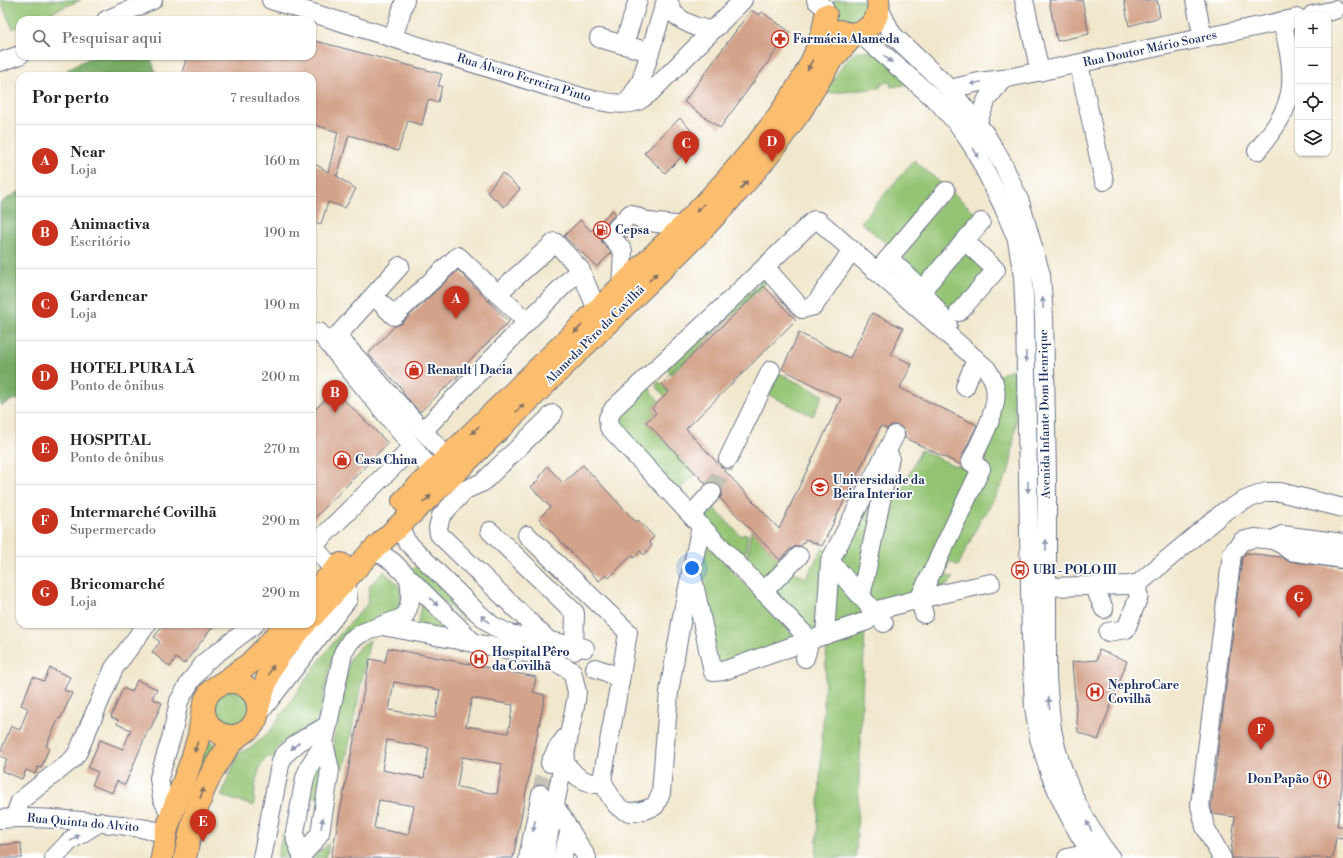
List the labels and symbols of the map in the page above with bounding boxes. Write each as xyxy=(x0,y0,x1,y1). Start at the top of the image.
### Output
street label: Rua Doutor Mário Soares xyxy=(1082,27,1218,71)
pharmacy icon: Farmácia Alameda xyxy=(770,29,790,49)
place label: Farmácia Alameda xyxy=(793,32,900,47)
street label: Rua Álvaro Ferreira Pinto xyxy=(455,49,594,106)
one-way arrow xyxy=(882,54,893,63)
one-way arrow xyxy=(807,60,813,71)
one-way arrow xyxy=(970,80,982,86)
pin: D xyxy=(759,129,785,162)
pin: C xyxy=(673,131,699,164)
one-way arrow xyxy=(973,147,980,159)
one-way arrow xyxy=(739,180,748,189)
one-way arrow xyxy=(695,203,705,213)
fuel station icon: Cepsa xyxy=(592,220,612,240)
place label: Cepsa xyxy=(615,223,650,238)
one-way arrow xyxy=(648,272,658,282)
street label: Alameda Pêro da Covilhã xyxy=(541,282,648,389)
pin: A xyxy=(443,286,469,319)
one-way arrow xyxy=(1039,297,1046,309)
one-way arrow xyxy=(573,324,583,334)
street label: Avenida Infante Dom Henrique xyxy=(1036,329,1054,500)
one-way arrow xyxy=(1023,351,1029,364)
shop icon: Renault | Dacia xyxy=(404,360,424,380)
place label: Renault | Dacia xyxy=(427,363,513,378)
pin: B xyxy=(322,380,348,413)
one-way arrow xyxy=(515,403,525,413)
one-way arrow xyxy=(470,425,480,435)
shop icon: Casa China xyxy=(332,450,352,470)
place label: Casa China xyxy=(355,453,418,468)
place label: Universidade da Beira Interior xyxy=(833,473,925,502)
school or university icon: Universidade da Beira Interior xyxy=(810,477,830,497)
one-way arrow xyxy=(1025,481,1032,493)
one-way arrow xyxy=(422,494,432,503)
one-way arrow xyxy=(1043,538,1049,551)
your location xyxy=(682,558,702,578)
bus stop icon: UBI - POLO III xyxy=(1010,560,1030,580)
place label: UBI - POLO III xyxy=(1033,563,1117,578)
pin: G xyxy=(1286,585,1312,618)
one-way arrow xyxy=(429,597,439,607)
one-way arrow xyxy=(479,614,490,623)
place label: Hospital Pêro da Covilhã xyxy=(492,645,570,674)
hospital icon: Hospital Pêro da Covilhã xyxy=(469,649,489,669)
one-way arrow xyxy=(268,664,274,676)
place label: NephroCare Covilhã xyxy=(1108,678,1180,707)
hospital icon: NephroCare Covilhã xyxy=(1085,682,1105,702)
one-way arrow xyxy=(1046,697,1053,709)
pin: F xyxy=(1248,717,1274,750)
one-way arrow xyxy=(193,741,199,753)
one-way arrow xyxy=(290,742,300,751)
restaurant icon: Don Papão xyxy=(1312,769,1332,789)
place label: Don Papão xyxy=(1248,772,1309,787)
one-way arrow xyxy=(200,787,206,799)
pin: E xyxy=(190,809,216,842)
street label: Rua Quinta do Alvito xyxy=(26,811,140,835)
one-way arrow xyxy=(319,816,325,829)
one-way arrow xyxy=(531,820,537,832)
one-way arrow xyxy=(1086,820,1092,832)
one-way arrow xyxy=(70,834,81,842)

